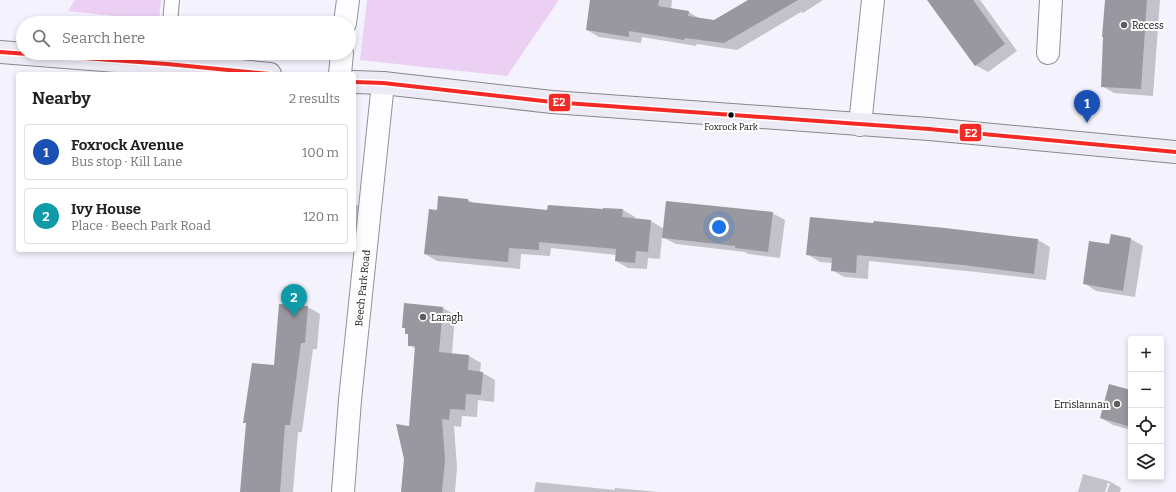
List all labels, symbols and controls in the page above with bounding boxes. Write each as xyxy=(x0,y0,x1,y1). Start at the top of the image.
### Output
search box xyxy=(16,16,356,60)
marker: Recess xyxy=(1119,20,1129,30)
place label: Recess xyxy=(1132,20,1164,32)
icon: search xyxy=(30,27,52,49)
text: Search here xyxy=(62,29,145,47)
text: Nearby xyxy=(32,88,91,109)
pin: 1 xyxy=(1074,90,1100,123)
text: 2 results xyxy=(289,91,340,106)
line badge: E2 xyxy=(548,93,571,112)
text: E2 xyxy=(553,96,565,109)
marker: Foxrock Park xyxy=(726,110,736,120)
place label: Foxrock Park xyxy=(704,122,759,132)
line badge: E2 xyxy=(959,123,982,142)
text: E2 xyxy=(965,127,977,140)
text: Foxrock Avenue xyxy=(71,136,184,154)
text: 1 xyxy=(43,145,49,160)
text: 100 m xyxy=(302,145,339,160)
text: Bus stop · Kill Lane xyxy=(71,154,182,169)
text: Ivy House xyxy=(71,200,141,218)
text: 2 xyxy=(42,209,50,224)
text: 120 m xyxy=(303,209,339,224)
your location xyxy=(709,217,729,237)
text: Place · Beech Park Road xyxy=(71,218,211,233)
street label: Beech Park Road xyxy=(353,249,373,327)
pin: 2 xyxy=(281,284,307,317)
marker: Laragh xyxy=(418,312,428,322)
place label: Laragh xyxy=(431,312,464,324)
map controls xyxy=(1128,336,1164,480)
button: + xyxy=(1128,336,1164,372)
button: − xyxy=(1128,372,1164,408)
place label: Errislannan xyxy=(1054,399,1110,411)
marker: Errislannan xyxy=(1112,399,1122,409)
button: locate xyxy=(1128,408,1164,444)
button: layers xyxy=(1128,444,1164,480)

